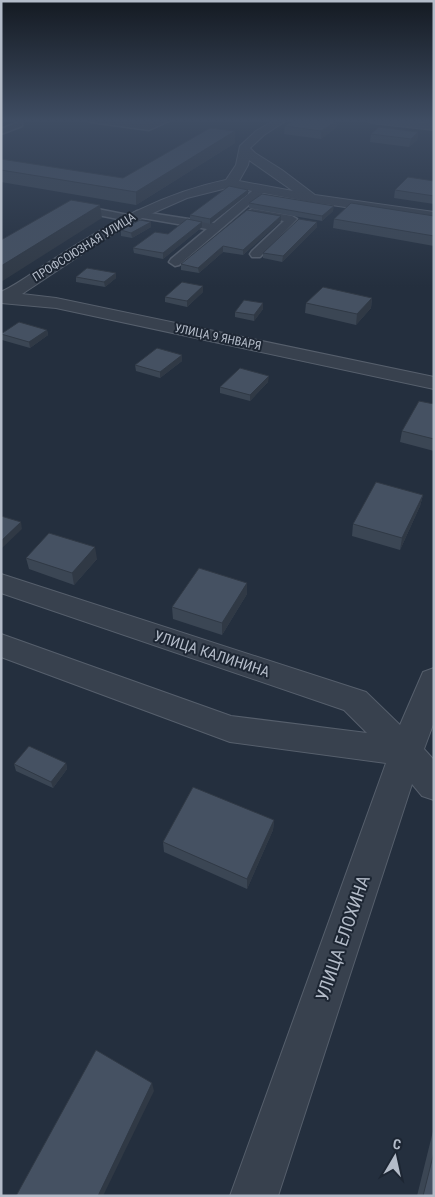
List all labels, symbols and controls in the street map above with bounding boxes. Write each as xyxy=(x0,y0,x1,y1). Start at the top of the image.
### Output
street label: ПРОФСОЮЗНАЯ УЛИЦА xyxy=(30,210,138,284)
street label: УЛИЦА 9 ЯНВАРЯ xyxy=(173,321,263,353)
street label: УЛИЦА КАЛИНИНА xyxy=(152,627,272,681)
street label: УЛИЦА ЕЛОХИНА xyxy=(311,872,374,1003)
north arrow xyxy=(370,1132,420,1182)
text: С xyxy=(392,1136,402,1153)

